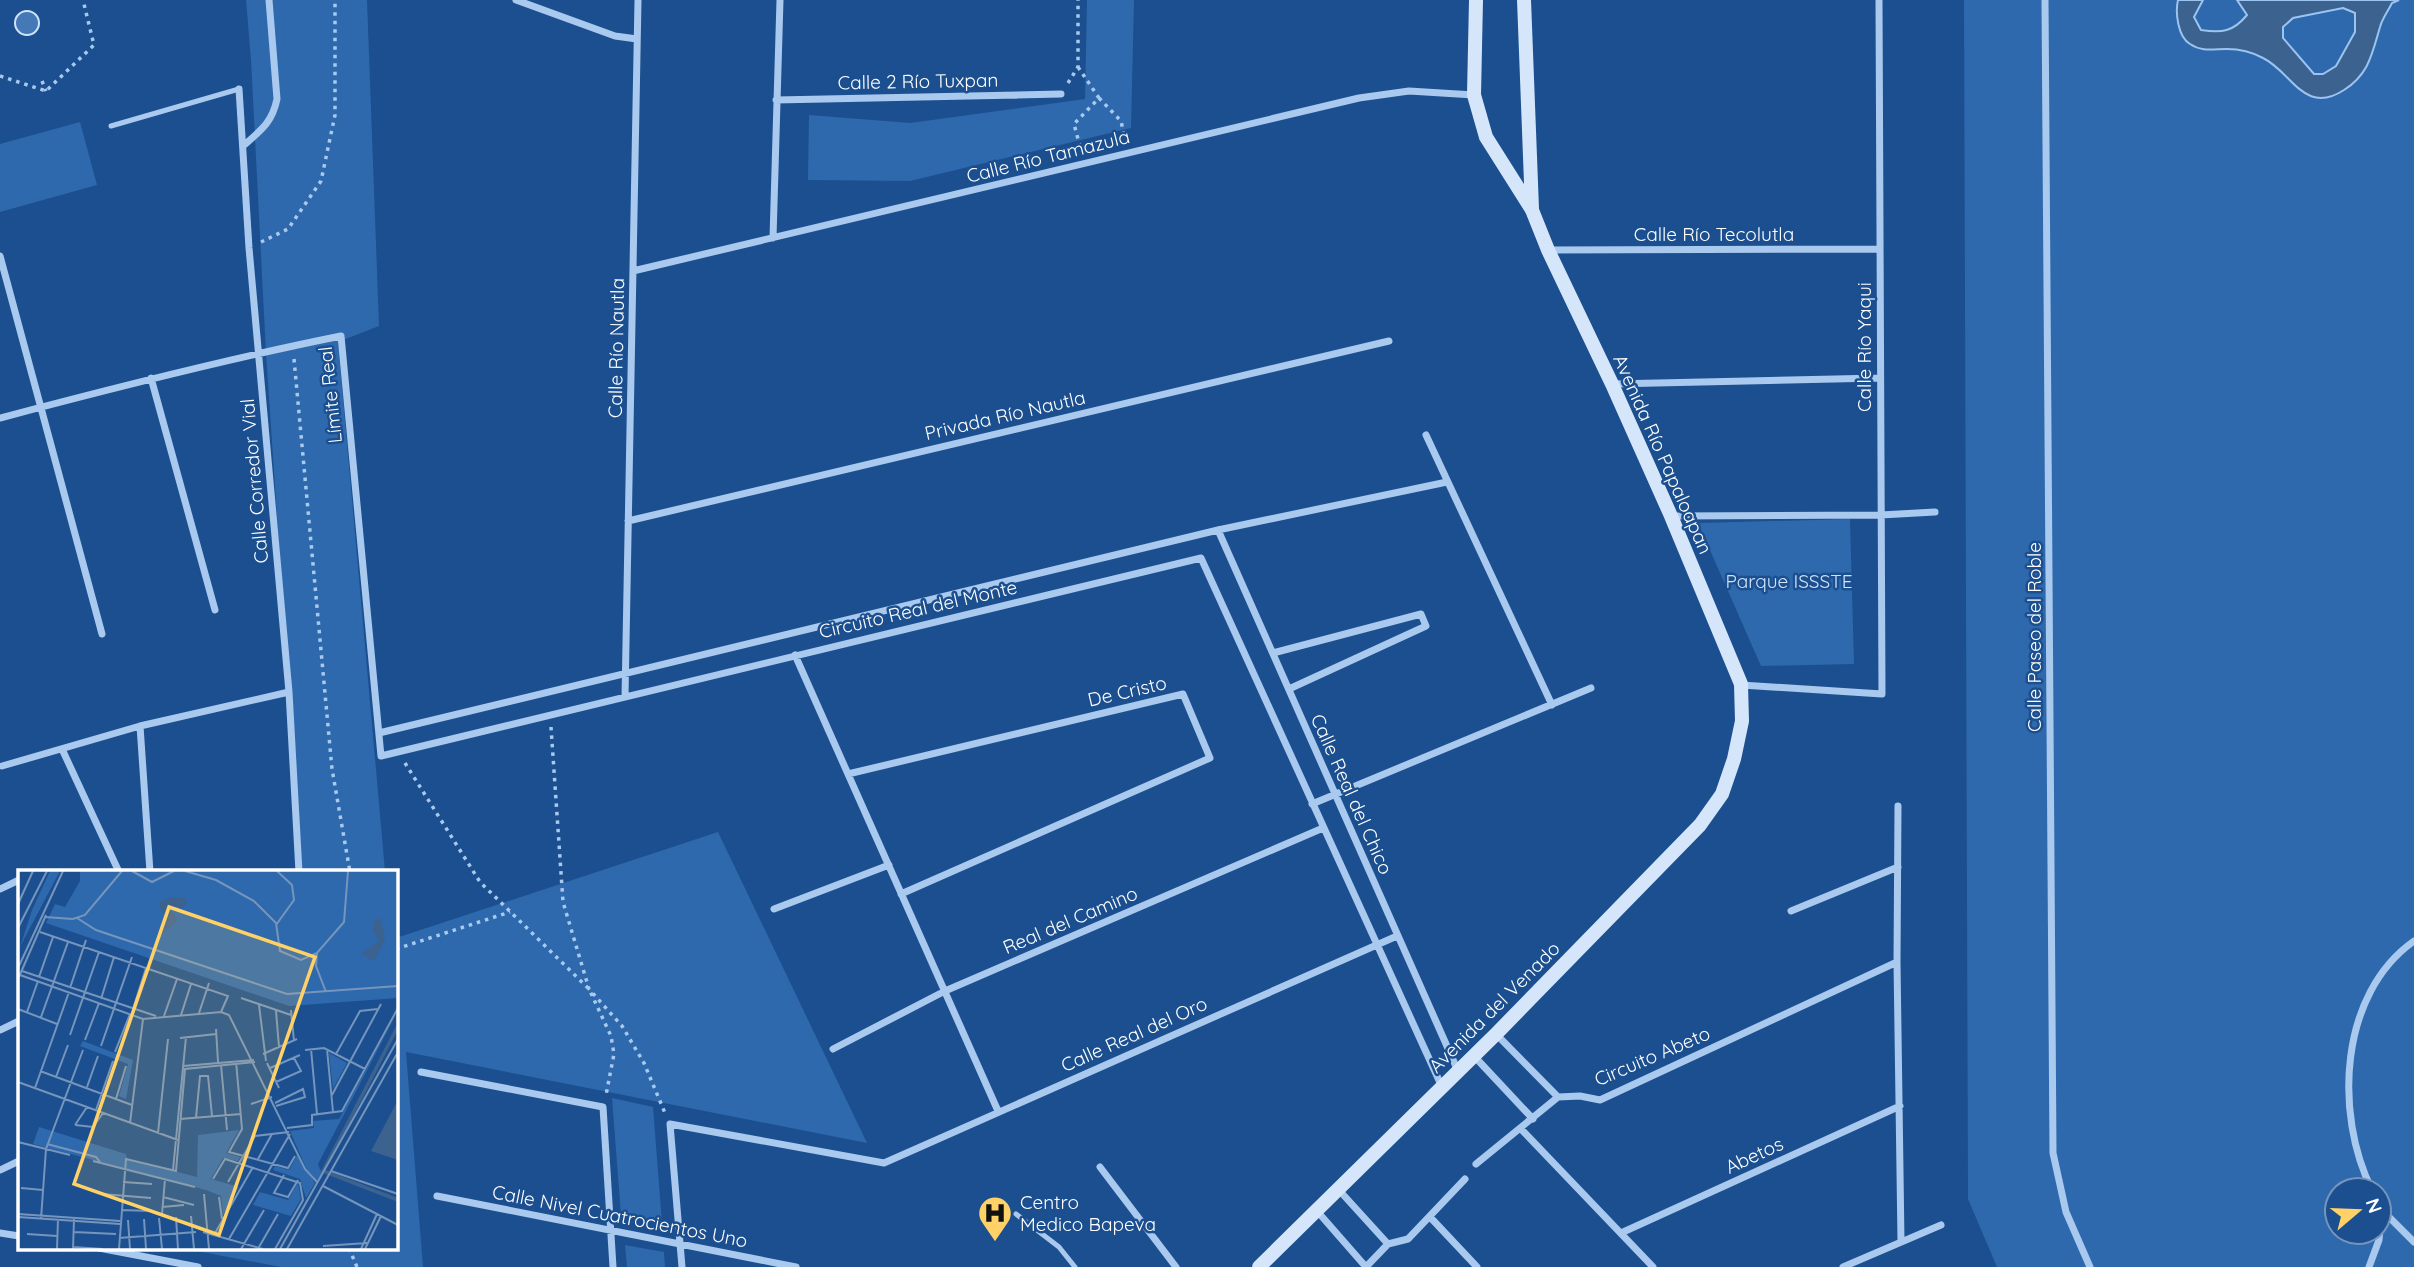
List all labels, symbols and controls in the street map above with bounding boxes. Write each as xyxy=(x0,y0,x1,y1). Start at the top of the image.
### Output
street label: Calle 2 Río Tuxpan xyxy=(837,68,999,94)
street label: Calle Río Tamazula xyxy=(964,124,1132,188)
street label: Calle Río Tecolutla xyxy=(1634,222,1794,246)
street label: Calle Río Nautla xyxy=(603,278,629,418)
street label: Calle Río Yaqui xyxy=(1852,282,1876,412)
street label: Límite Real xyxy=(313,345,347,445)
street label: Avenida Río Papaloapan xyxy=(1608,350,1718,558)
street label: Privada Río Nautla xyxy=(922,385,1088,445)
street label: Calle Corredor Vial xyxy=(235,398,273,564)
street label: Calle Paseo del Roble xyxy=(2022,542,2046,732)
park label: Parque ISSSTE xyxy=(1726,569,1852,593)
street label: Circuito Real del Monte xyxy=(817,575,1019,643)
street label: De Cristo xyxy=(1085,670,1169,712)
street label: Calle Real del Chico xyxy=(1306,710,1398,878)
inset map xyxy=(18,870,397,1250)
street label: Real del Camino xyxy=(999,881,1141,959)
street label: Avenida del Venado xyxy=(1423,936,1565,1078)
street label: Calle Real del Oro xyxy=(1057,991,1211,1077)
street label: Circuito Abeto xyxy=(1590,1021,1714,1091)
street label: Abetos xyxy=(1721,1131,1787,1179)
north arrow xyxy=(2323,1176,2393,1246)
street label: Calle Nivel Cuatrocientos Uno xyxy=(490,1179,750,1253)
place label: Centro Medico Bapeva xyxy=(1020,1190,1156,1236)
hospital icon: Centro Medico Bapeva xyxy=(976,1194,1014,1243)
text: N xyxy=(2360,1195,2388,1216)

